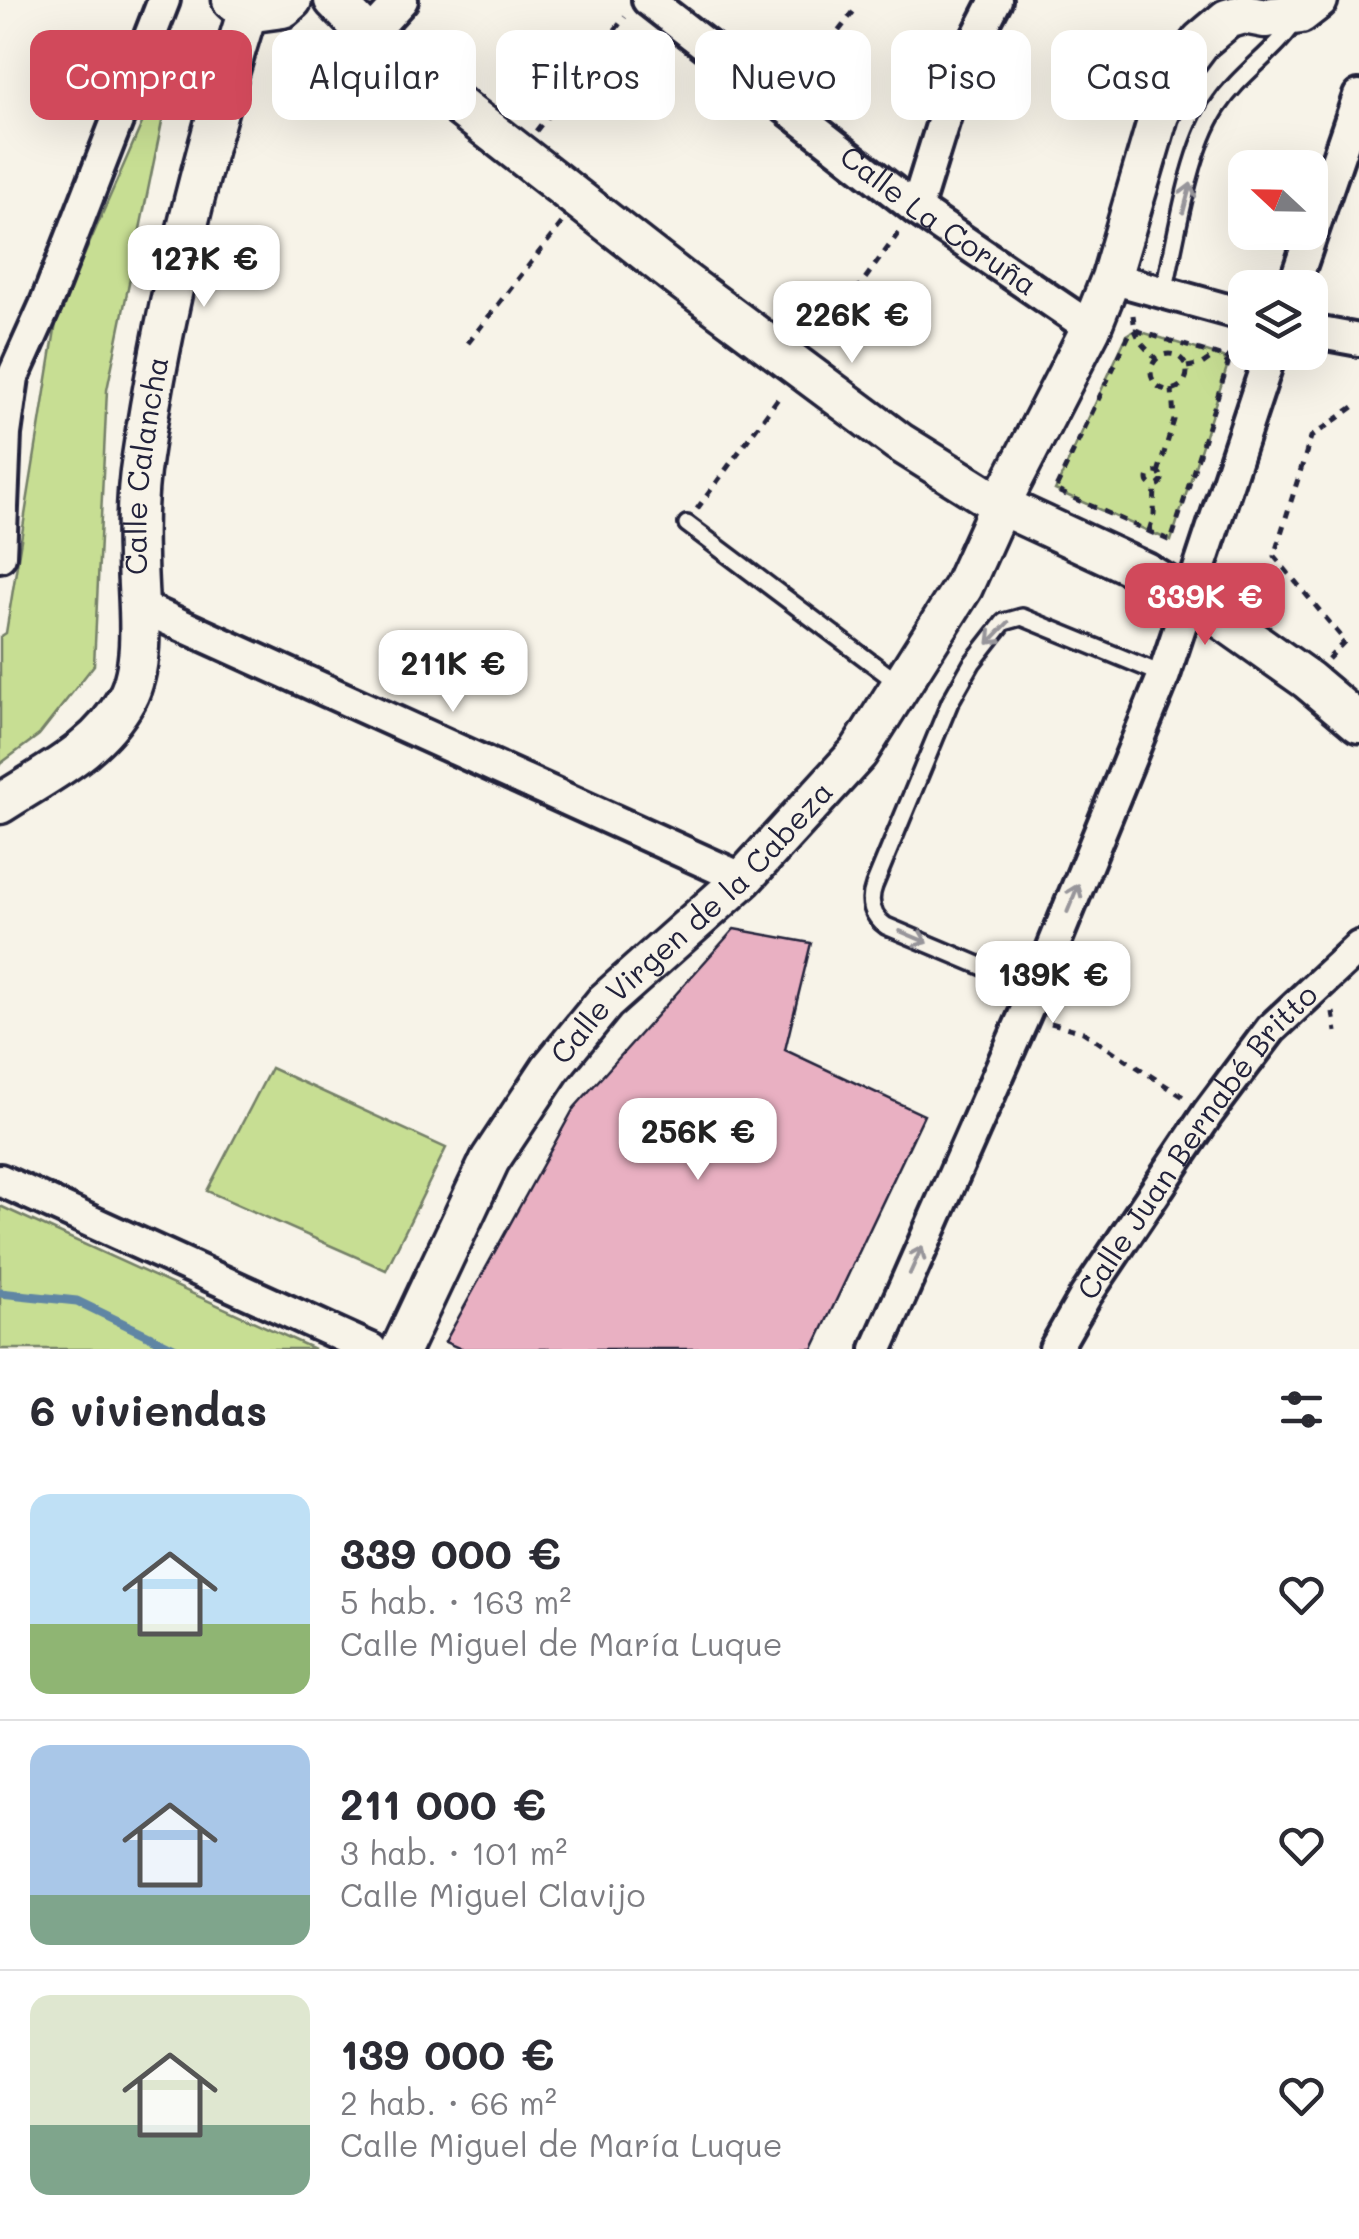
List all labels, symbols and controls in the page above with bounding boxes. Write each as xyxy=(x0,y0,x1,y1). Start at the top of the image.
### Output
chip: Comprar xyxy=(30,30,252,120)
chip: Alquilar xyxy=(272,30,476,120)
chip: Filtros xyxy=(496,30,675,120)
chip: Nuevo xyxy=(695,30,871,120)
chip: Piso xyxy=(891,30,1031,120)
chip: Casa xyxy=(1051,30,1207,120)
street label: Calle La Coruña xyxy=(833,135,1046,304)
north arrow xyxy=(1228,150,1328,250)
map controls xyxy=(1228,150,1328,370)
one-way arrow xyxy=(1178,183,1197,214)
pin: 127K € xyxy=(123,225,285,310)
text: 127K € xyxy=(150,236,258,278)
button: layers xyxy=(1228,270,1328,370)
pin: 226K € xyxy=(771,281,933,366)
text: 226K € xyxy=(795,292,909,334)
street label: Calle Calancha xyxy=(115,353,177,575)
pin: 339K € xyxy=(1124,563,1286,648)
text: 339K € xyxy=(1147,574,1263,616)
one-way arrow xyxy=(986,620,1010,645)
pin: 211K € xyxy=(372,630,534,715)
text: 211K € xyxy=(401,641,505,683)
street label: Calle Virgen de la Cabeza xyxy=(540,772,841,1072)
one-way arrow xyxy=(1066,883,1084,913)
one-way arrow xyxy=(898,929,929,947)
pin: 139K € xyxy=(972,941,1134,1026)
text: 139K € xyxy=(997,952,1109,994)
street label: Calle Juan Bernabé Britto xyxy=(1067,974,1325,1307)
pin: 256K € xyxy=(617,1098,779,1183)
text: 256K € xyxy=(641,1109,755,1151)
one-way arrow xyxy=(908,1245,926,1276)
text: 6 viviendas xyxy=(30,1382,267,1437)
icon: filters xyxy=(1274,1382,1329,1437)
text: 339 000 € xyxy=(340,1525,561,1580)
icon: home xyxy=(110,1534,230,1654)
icon: heart xyxy=(1274,1567,1329,1622)
text: 5 hab. · 163 m² xyxy=(340,1580,571,1622)
text: Calle Miguel de María Luque xyxy=(340,1622,783,1664)
text: 211 000 € xyxy=(340,1776,546,1831)
icon: home xyxy=(110,1785,230,1905)
icon: heart xyxy=(1274,1818,1329,1873)
text: 3 hab. · 101 m² xyxy=(340,1831,567,1873)
text: Calle Miguel Clavijo xyxy=(340,1873,646,1915)
text: 139 000 € xyxy=(340,2026,554,2081)
icon: home xyxy=(110,2035,230,2155)
icon: heart xyxy=(1274,2068,1329,2123)
text: 2 hab. · 66 m² xyxy=(340,2081,557,2123)
text: Calle Miguel de María Luque xyxy=(340,2123,783,2165)

